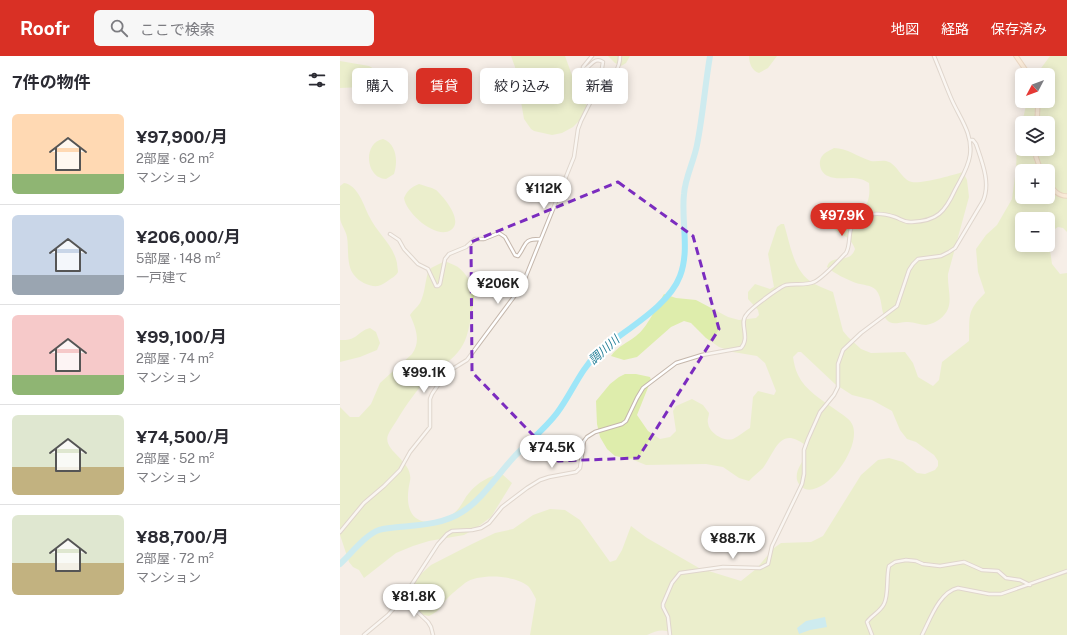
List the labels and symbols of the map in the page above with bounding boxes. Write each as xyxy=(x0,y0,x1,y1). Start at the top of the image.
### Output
north arrow xyxy=(1015,68,1055,108)
pin: ¥112K xyxy=(516,176,572,210)
pin: ¥97.9K xyxy=(809,203,875,237)
pin: ¥206K xyxy=(470,271,526,305)
water label: 調川川 xyxy=(586,331,624,367)
pin: ¥99.1K xyxy=(391,360,457,394)
pin: ¥74.5K xyxy=(519,435,585,469)
pin: ¥88.7K xyxy=(700,526,766,560)
pin: ¥81.8K xyxy=(381,584,447,618)

